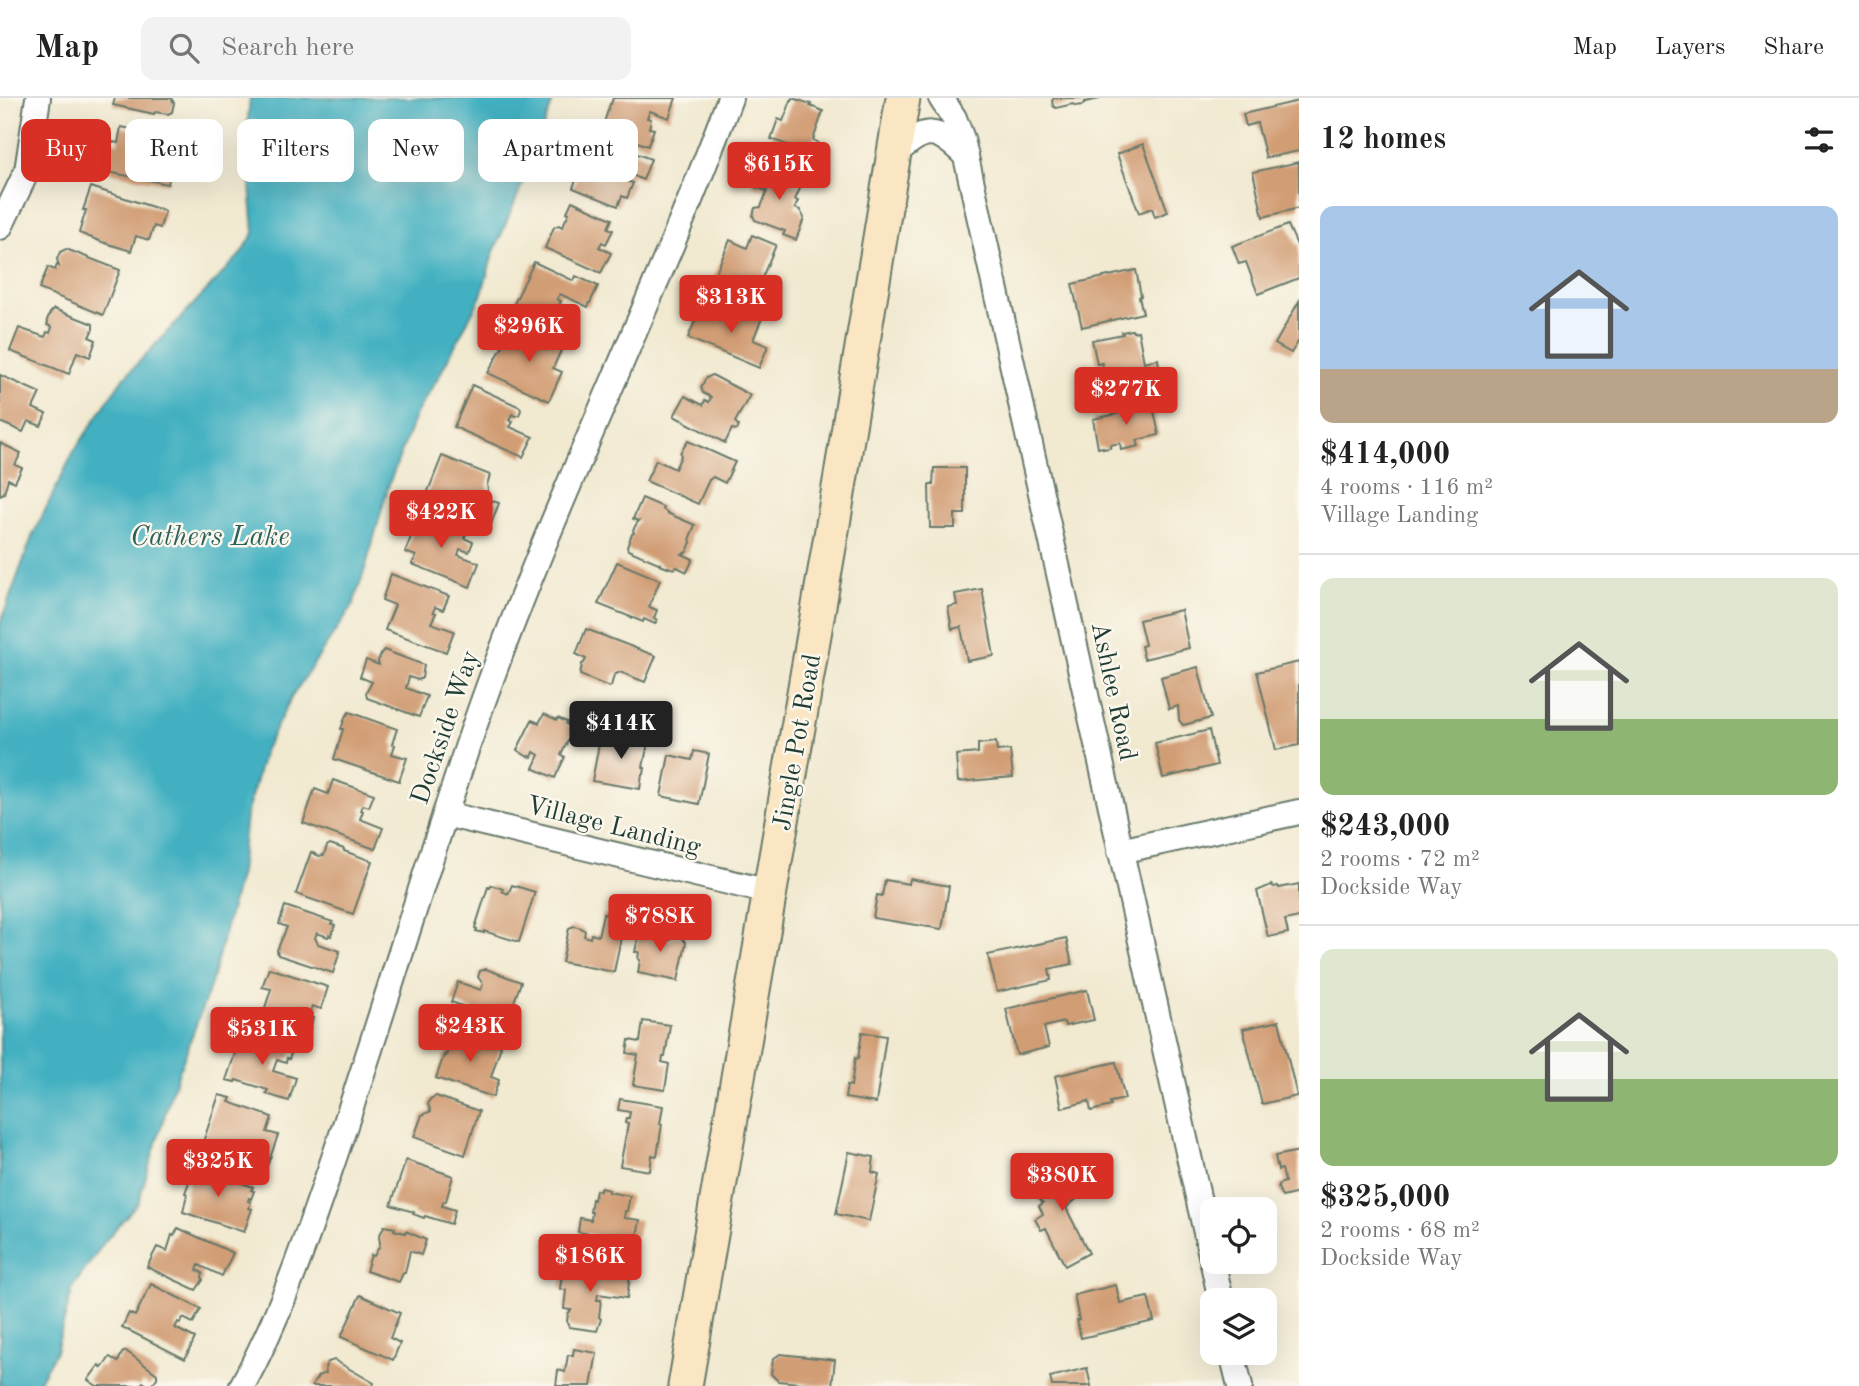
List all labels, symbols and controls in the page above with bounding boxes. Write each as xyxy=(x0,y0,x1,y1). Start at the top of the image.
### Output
search box xyxy=(141,17,631,80)
icon: search xyxy=(165,29,203,67)
text: Map xyxy=(35,32,99,65)
text: Search here xyxy=(221,35,354,61)
text: Map xyxy=(1573,36,1617,60)
text: Layers xyxy=(1655,36,1725,60)
text: Share xyxy=(1763,36,1824,60)
chip: Buy xyxy=(21,119,111,182)
chip: Rent xyxy=(125,119,223,182)
chip: Filters xyxy=(237,119,354,182)
chip: New xyxy=(368,119,464,182)
chip: Apartment xyxy=(478,119,638,182)
icon: filters xyxy=(1800,121,1838,159)
text: 12 homes xyxy=(1320,125,1446,155)
pin: $615K xyxy=(730,142,828,202)
text: $615K xyxy=(743,153,815,176)
icon: home xyxy=(1516,251,1642,377)
pin: $313K xyxy=(682,275,780,335)
text: $313K xyxy=(695,286,767,309)
pin: $296K xyxy=(480,304,578,364)
text: $296K xyxy=(493,315,565,338)
pin: $277K xyxy=(1077,368,1175,427)
text: $277K xyxy=(1090,378,1162,401)
text: $414,000 xyxy=(1320,440,1450,470)
text: 4 rooms · 116 m² xyxy=(1320,476,1493,499)
pin: $422K xyxy=(392,490,490,550)
text: $422K xyxy=(405,501,477,524)
text: Village Landing xyxy=(1320,504,1478,527)
water label: Cathers Lake xyxy=(130,524,290,552)
street label: Ashlee Road xyxy=(1086,620,1140,763)
icon: home xyxy=(1516,623,1642,749)
street label: Dockside Way xyxy=(407,647,484,808)
street label: Jingle Pot Road xyxy=(770,652,826,833)
pin: $414K xyxy=(572,702,670,761)
text: $414K xyxy=(585,712,657,735)
street label: Village Landing xyxy=(523,793,704,861)
text: $243,000 xyxy=(1320,812,1450,842)
text: 2 rooms · 72 m² xyxy=(1320,848,1480,871)
text: Dockside Way xyxy=(1320,876,1462,899)
pin: $788K xyxy=(611,894,709,954)
text: $788K xyxy=(624,905,696,928)
icon: home xyxy=(1516,994,1642,1120)
pin: $243K xyxy=(421,1004,519,1064)
pin: $531K xyxy=(213,1007,311,1067)
text: $243K xyxy=(434,1015,506,1038)
text: $531K xyxy=(226,1018,298,1041)
pin: $325K xyxy=(169,1140,267,1199)
text: $325K xyxy=(182,1150,254,1173)
pin: $380K xyxy=(1013,1154,1111,1213)
text: $380K xyxy=(1026,1164,1098,1187)
text: $325,000 xyxy=(1320,1183,1450,1213)
map controls xyxy=(1200,1197,1277,1365)
button: locate xyxy=(1200,1197,1277,1274)
text: 2 rooms · 68 m² xyxy=(1320,1219,1480,1242)
pin: $186K xyxy=(541,1234,639,1294)
text: $186K xyxy=(554,1245,626,1268)
text: Dockside Way xyxy=(1320,1247,1462,1270)
button: layers xyxy=(1200,1288,1277,1365)

